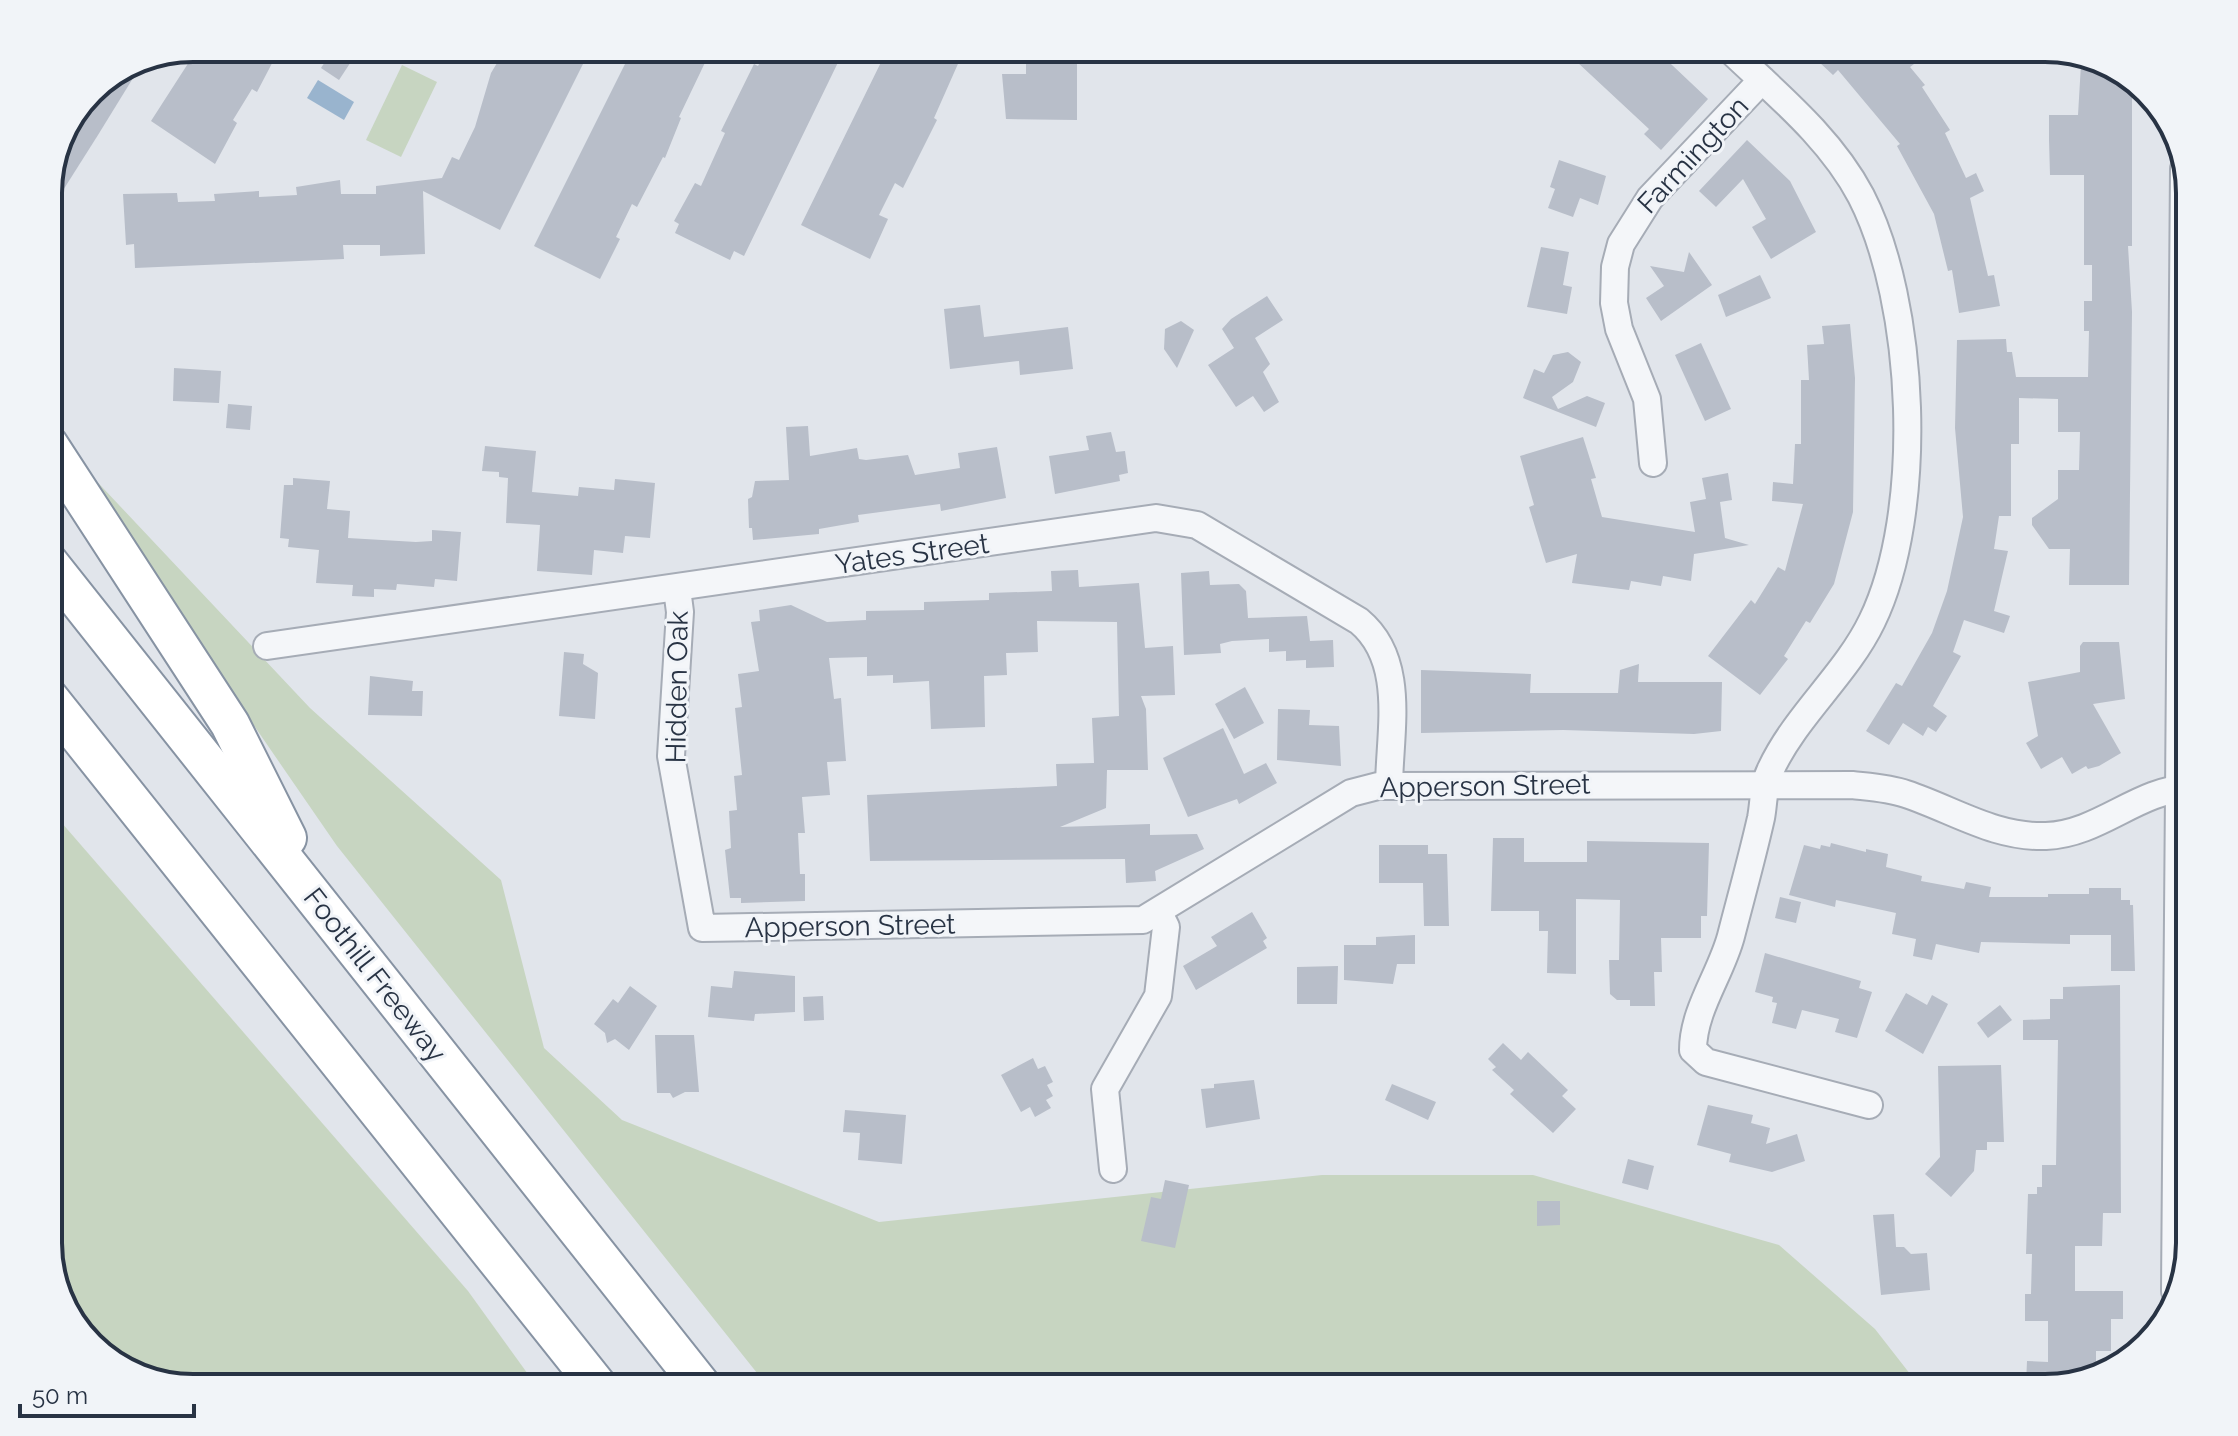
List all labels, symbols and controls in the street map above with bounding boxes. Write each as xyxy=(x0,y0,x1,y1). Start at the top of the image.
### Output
street label: Farmington xyxy=(1631,90,1755,220)
street label: Yates Street xyxy=(833,527,992,581)
street label: Hidden Oak xyxy=(659,610,695,764)
street label: Apperson Street xyxy=(1379,768,1591,804)
street label: Foothill Freeway xyxy=(297,881,453,1069)
street label: Apperson Street xyxy=(744,908,956,944)
scale bar xyxy=(20,1368,194,1418)
text: 50 m xyxy=(32,1381,88,1410)

